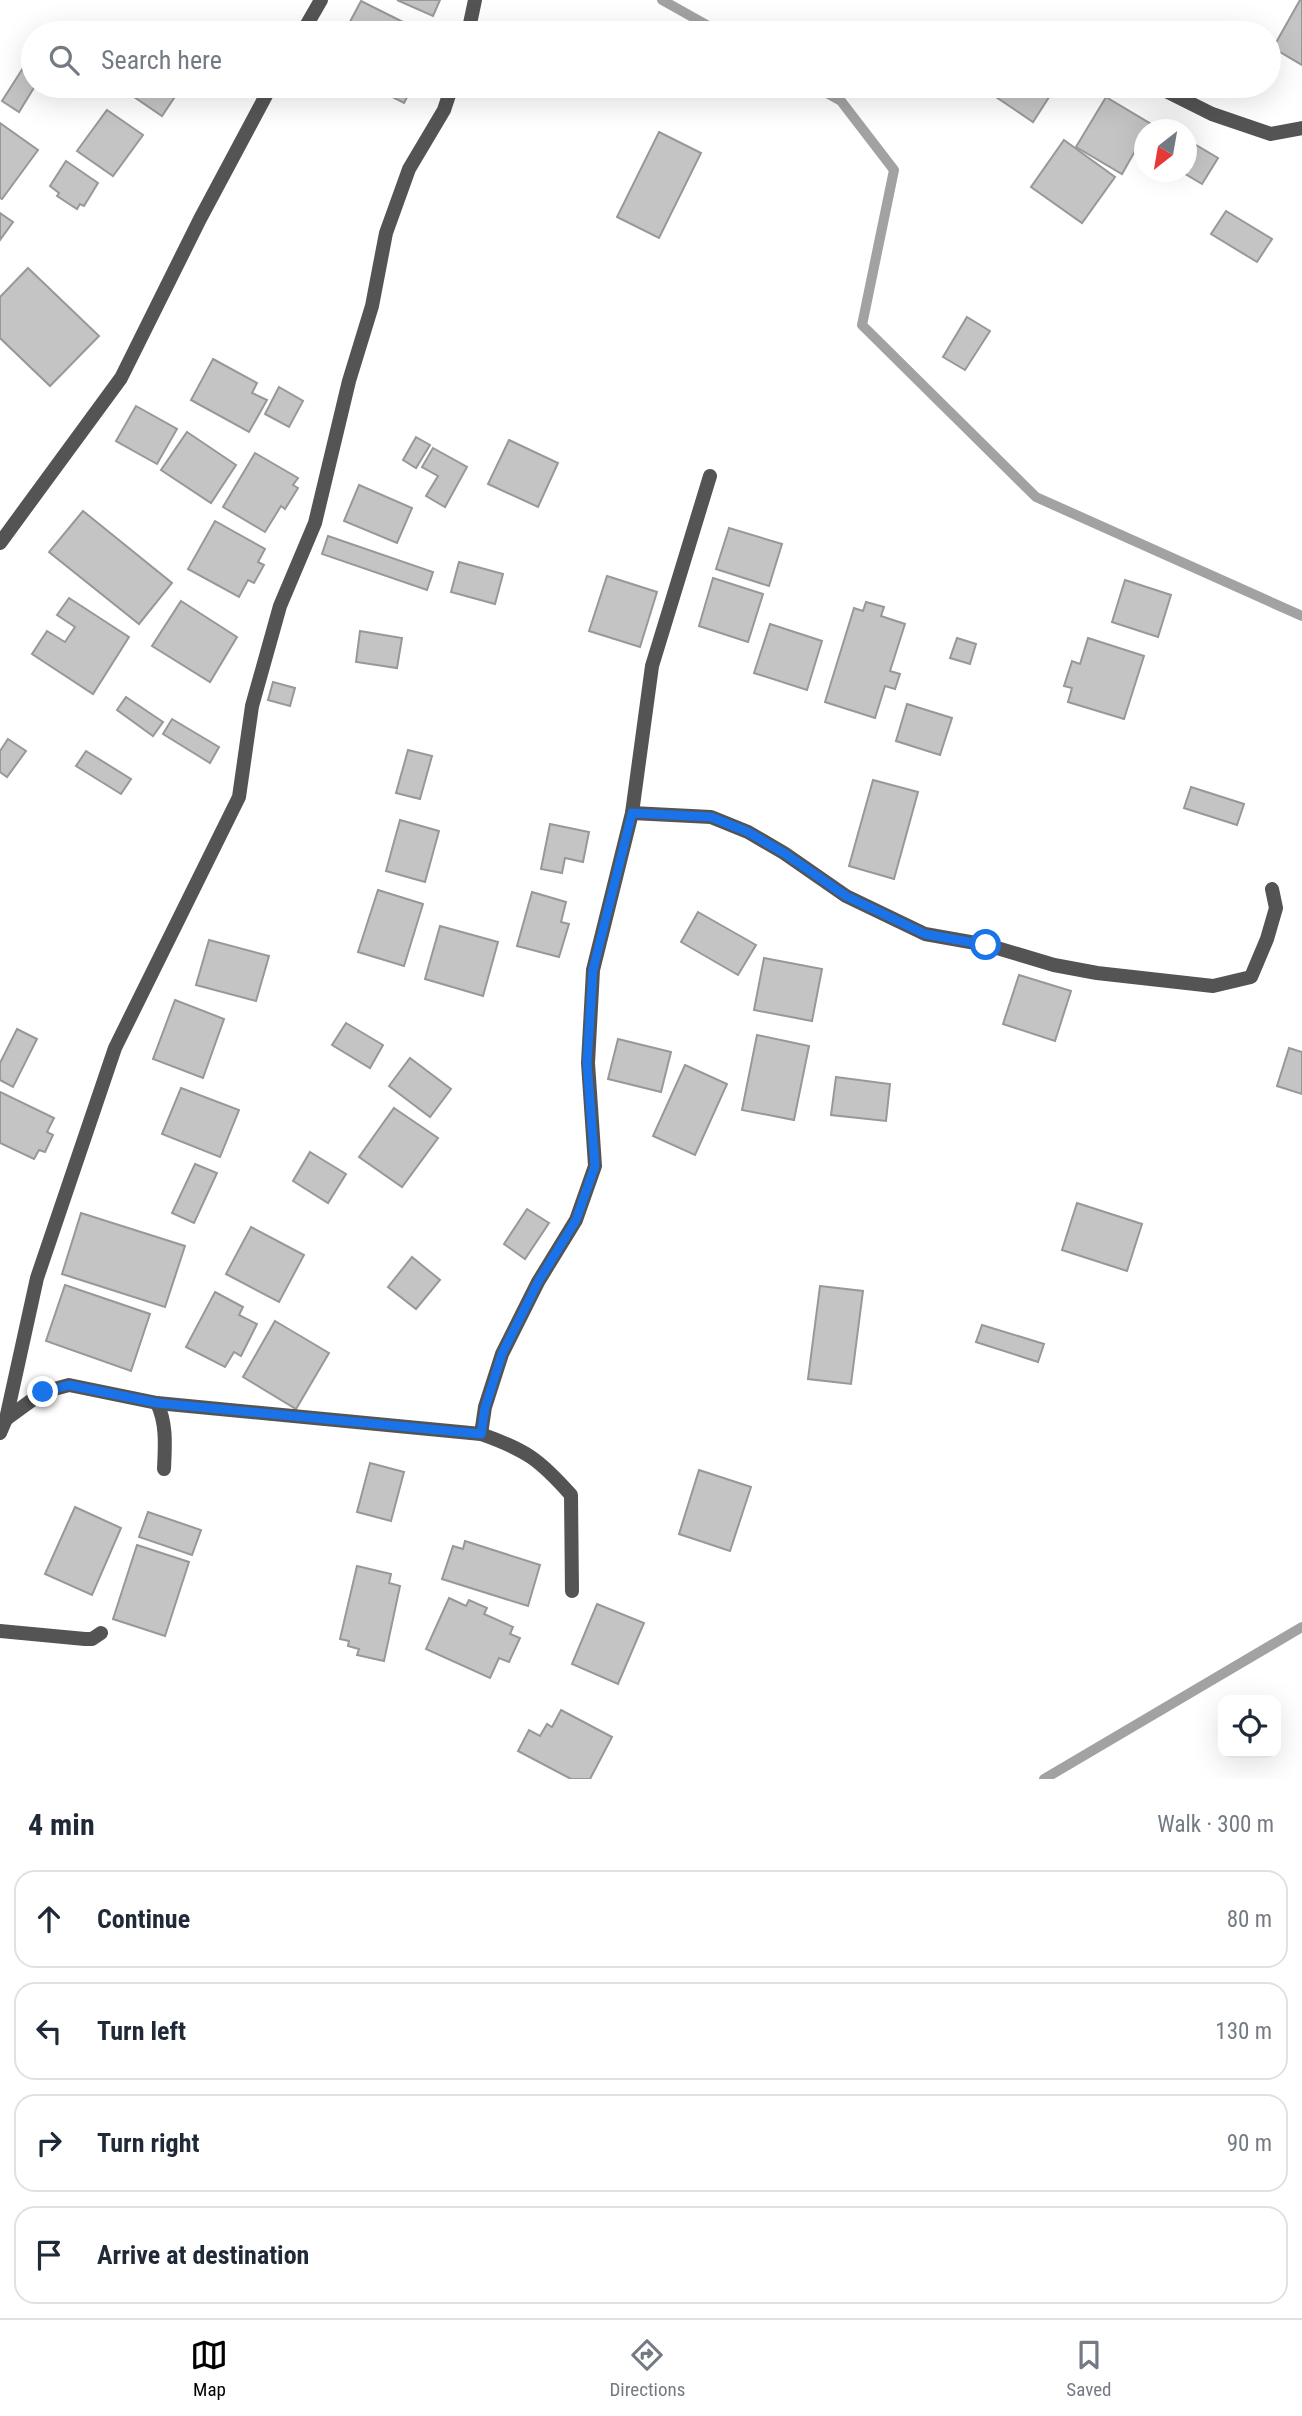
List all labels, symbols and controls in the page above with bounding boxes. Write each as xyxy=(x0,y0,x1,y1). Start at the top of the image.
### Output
search box xyxy=(21,21,1281,98)
icon: search xyxy=(45,41,83,79)
text: Search here xyxy=(101,45,222,75)
north arrow xyxy=(1134,119,1197,182)
route start xyxy=(970,929,1001,960)
route end xyxy=(27,1376,58,1407)
map controls xyxy=(1218,1695,1281,1758)
button: locate xyxy=(1218,1695,1281,1758)
text: 4 min xyxy=(28,1807,95,1842)
text: Walk · 300 m xyxy=(1157,1811,1274,1838)
icon: ahead xyxy=(30,1900,68,1938)
text: Continue xyxy=(97,1904,190,1934)
text: 80 m xyxy=(1227,1906,1272,1933)
icon: left xyxy=(30,2012,68,2050)
text: Turn left xyxy=(97,2016,186,2046)
text: 130 m xyxy=(1215,2018,1272,2045)
icon: right xyxy=(30,2124,68,2162)
text: Turn right xyxy=(97,2128,199,2158)
text: 90 m xyxy=(1227,2130,1272,2157)
icon: arrive xyxy=(30,2236,68,2274)
text: Arrive at destination xyxy=(97,2240,309,2270)
tab: Map xyxy=(190,2336,228,2401)
tab: Directions xyxy=(609,2336,685,2401)
tab: Saved xyxy=(1066,2336,1112,2401)

